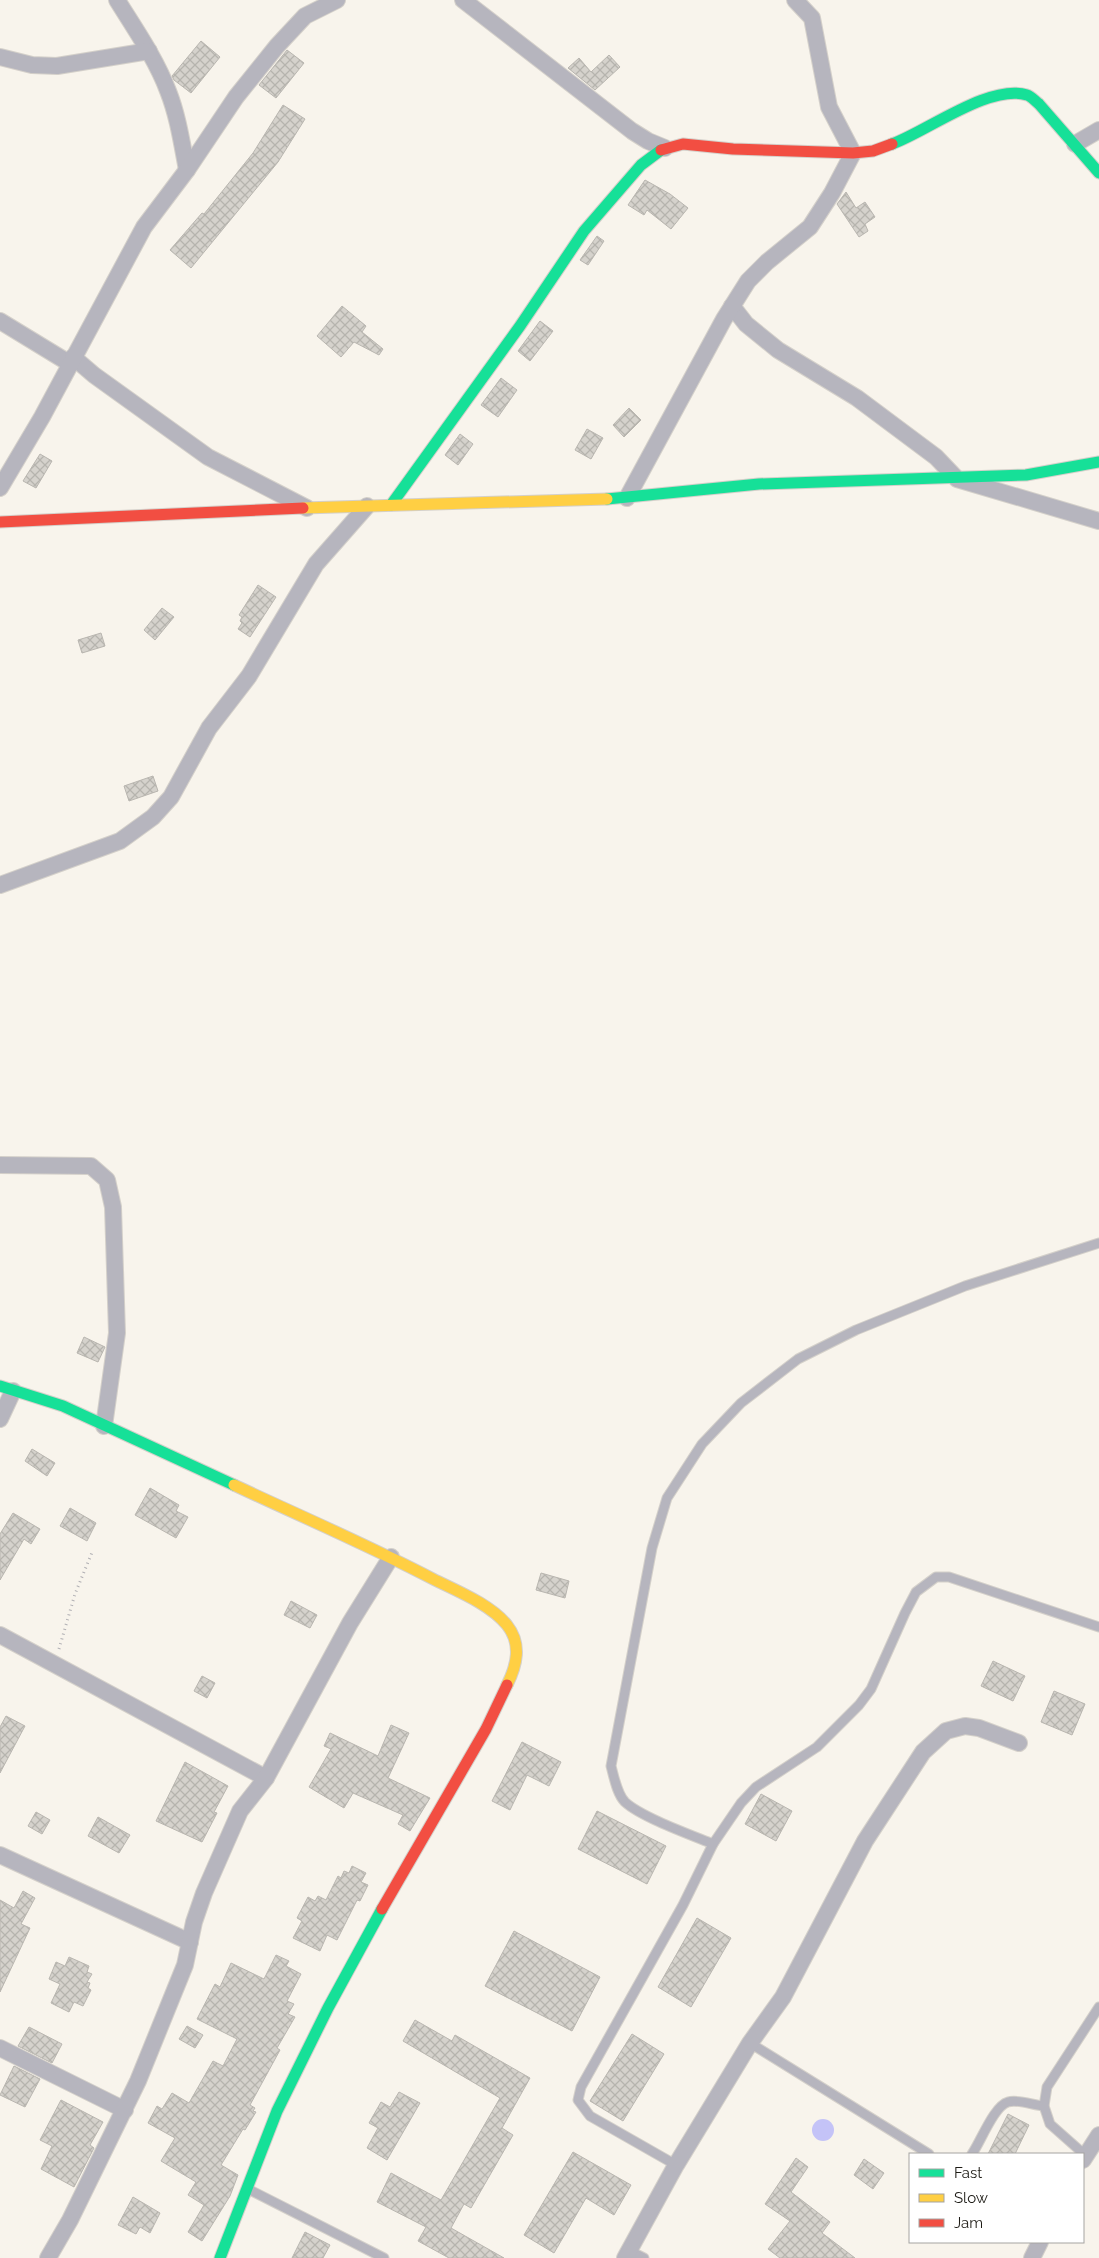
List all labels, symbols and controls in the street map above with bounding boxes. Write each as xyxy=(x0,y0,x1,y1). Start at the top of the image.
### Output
legend xyxy=(909,2153,1084,2243)
text: Fast xyxy=(954,2164,982,2182)
text: Slow xyxy=(954,2189,988,2207)
text: Jam xyxy=(954,2214,983,2232)

